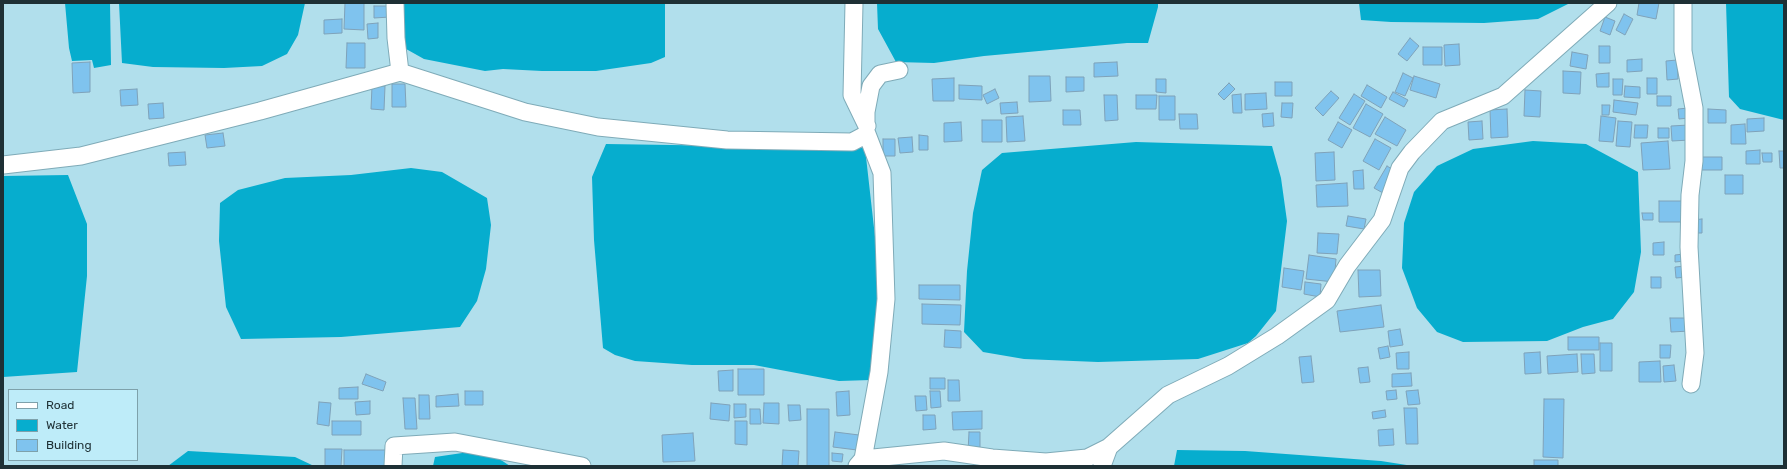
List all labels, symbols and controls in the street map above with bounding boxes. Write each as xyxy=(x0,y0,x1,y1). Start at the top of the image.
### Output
legend xyxy=(8,389,138,461)
text: Road xyxy=(46,398,74,412)
text: Water xyxy=(46,418,78,432)
text: Building xyxy=(46,438,92,452)

